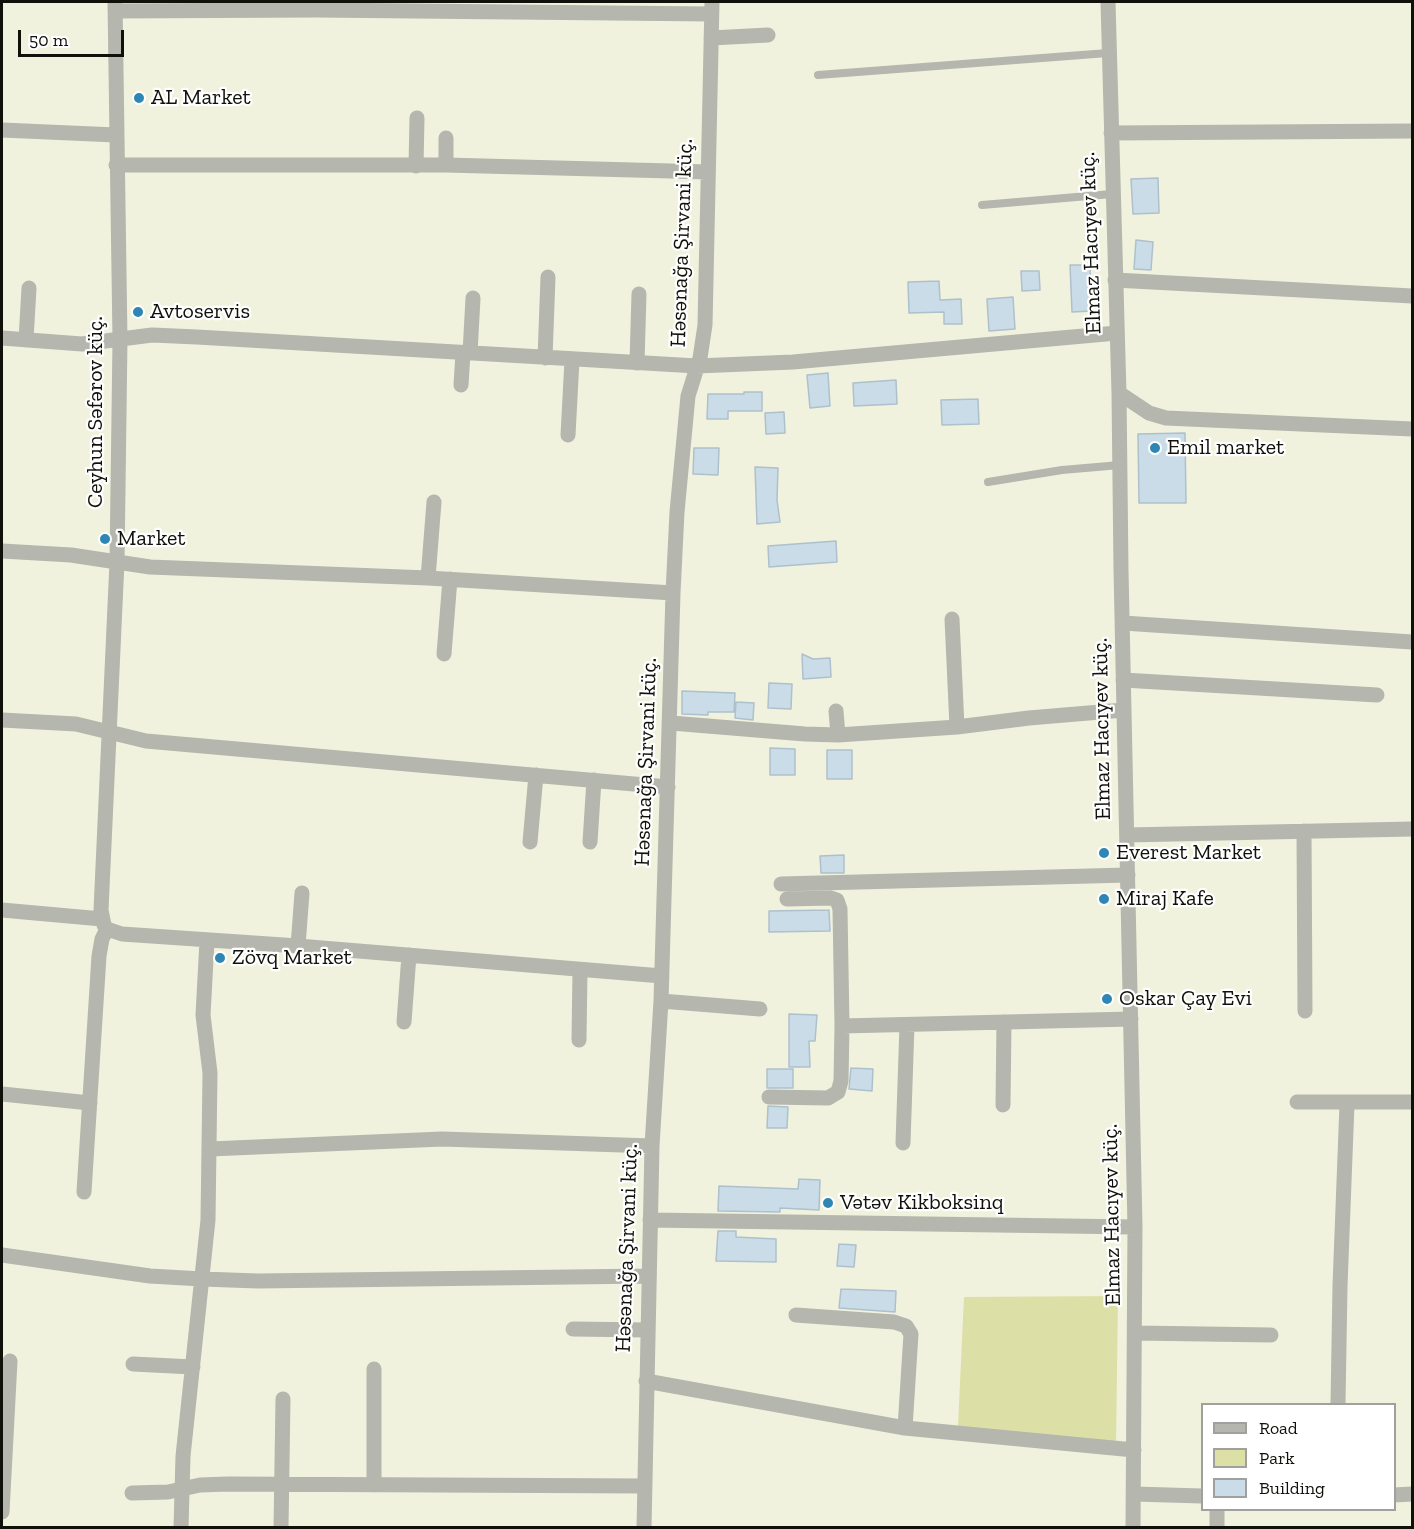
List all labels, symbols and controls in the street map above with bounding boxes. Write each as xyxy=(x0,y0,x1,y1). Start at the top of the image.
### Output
scale bar xyxy=(21,18,128,56)
text: 50 m xyxy=(29,29,68,51)
place label: AL Market xyxy=(151,85,251,111)
marker: AL Market xyxy=(132,91,146,105)
street label: Həsənağa Şirvani küç. xyxy=(665,138,699,348)
street label: Elmaz Hacıyev küç. xyxy=(1075,151,1107,335)
place label: Avtoservis xyxy=(150,299,250,325)
marker: Avtoservis xyxy=(131,305,145,319)
street label: Ceyhun Səfərov küç. xyxy=(83,316,109,508)
place label: Emil market xyxy=(1167,435,1284,461)
marker: Emil market xyxy=(1148,441,1162,455)
place label: Market xyxy=(117,526,185,552)
marker: Market xyxy=(98,532,112,546)
street label: Elmaz Hacıyev küç. xyxy=(1087,638,1117,820)
street label: Həsənağa Şirvani küç. xyxy=(629,657,663,867)
place label: Everest Market xyxy=(1116,840,1261,866)
marker: Everest Market xyxy=(1097,846,1111,860)
place label: Miraj Kafe xyxy=(1116,886,1214,912)
marker: Miraj Kafe xyxy=(1097,892,1111,906)
place label: Zövq Market xyxy=(232,945,352,971)
marker: Zövq Market xyxy=(213,951,227,965)
place label: Oskar Çay Evi xyxy=(1119,986,1252,1012)
marker: Oskar Çay Evi xyxy=(1100,992,1114,1006)
street label: Elmaz Hacıyev küç. xyxy=(1097,1124,1127,1306)
street label: Həsənağa Şirvani küç. xyxy=(610,1143,644,1353)
place label: Vətəv Kikboksinq xyxy=(840,1190,1004,1216)
marker: Vətəv Kikboksinq xyxy=(821,1196,835,1210)
legend xyxy=(1201,1403,1396,1511)
text: Road xyxy=(1259,1417,1298,1439)
text: Park xyxy=(1259,1447,1295,1469)
text: Building xyxy=(1259,1477,1325,1499)

